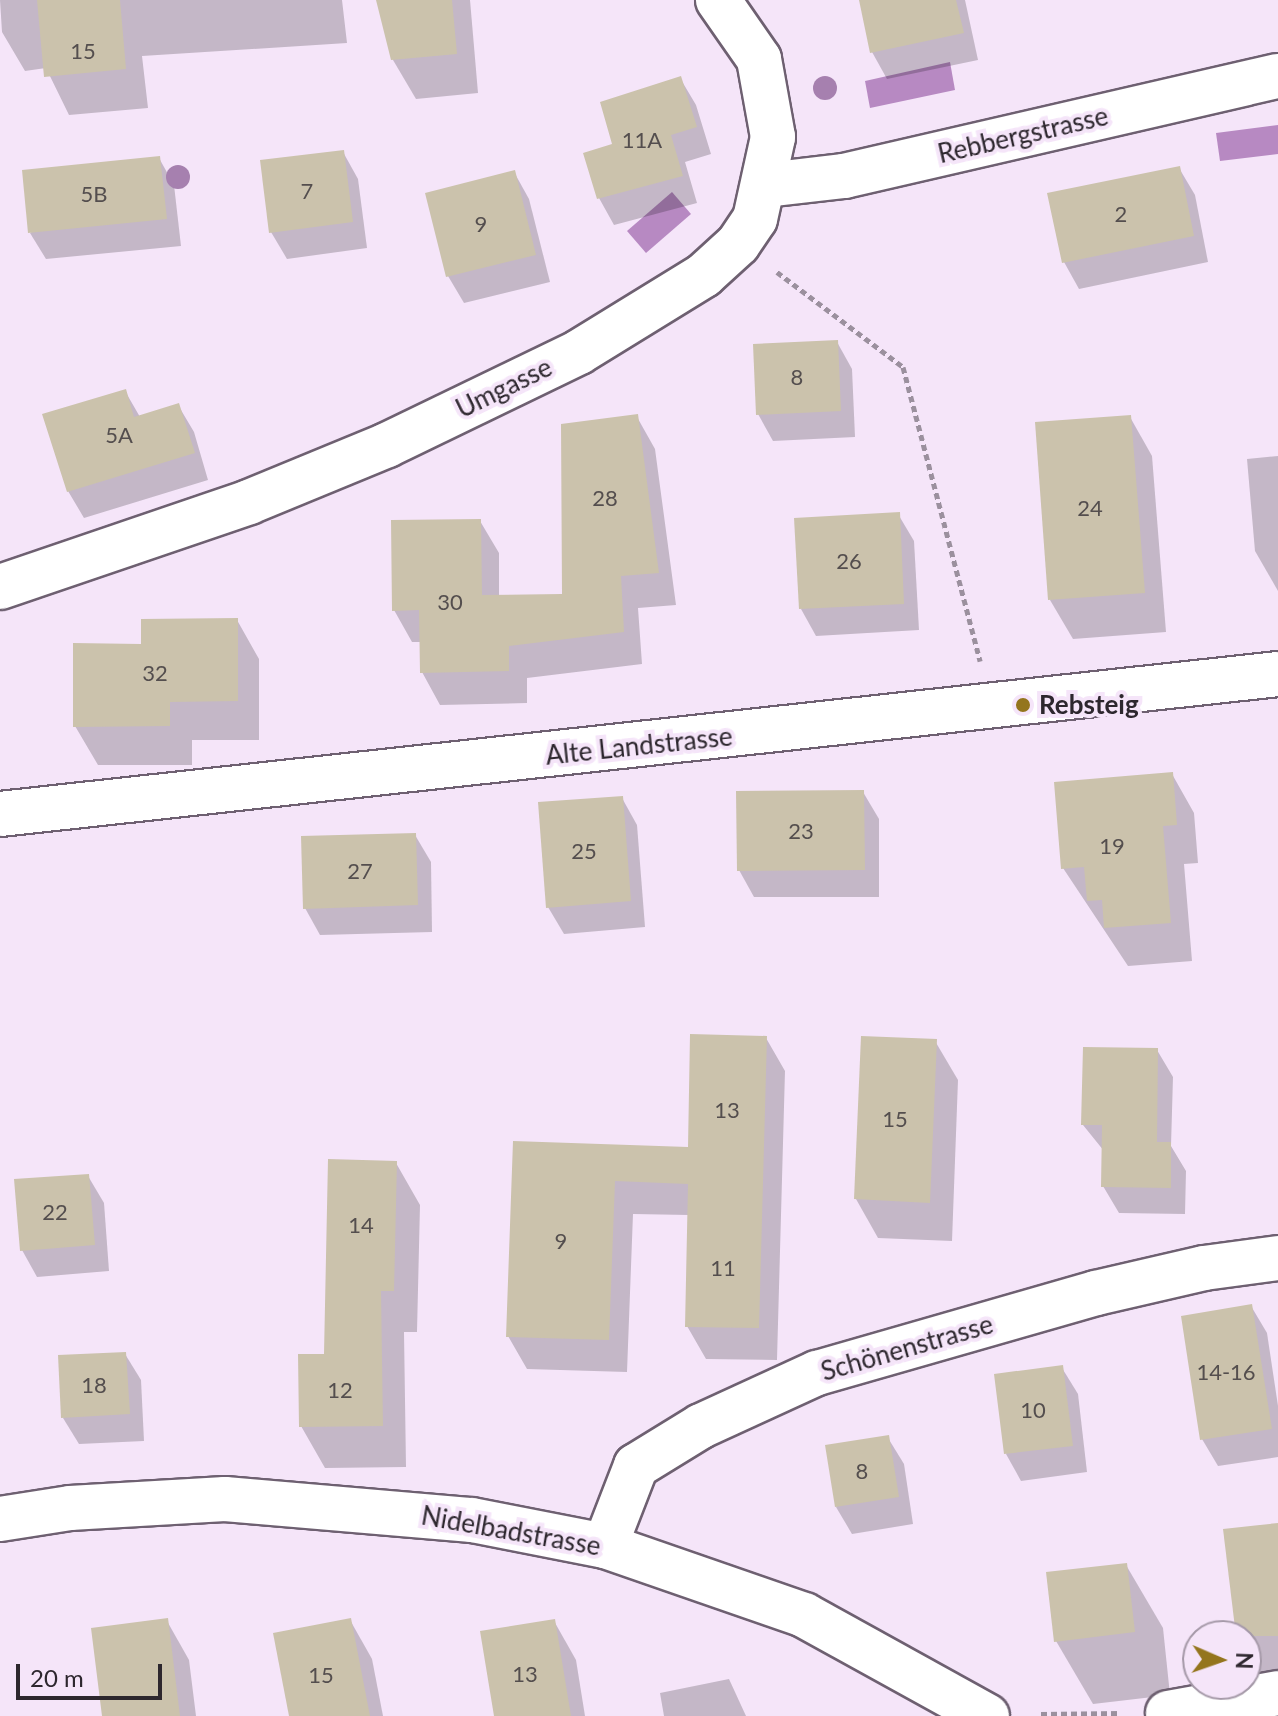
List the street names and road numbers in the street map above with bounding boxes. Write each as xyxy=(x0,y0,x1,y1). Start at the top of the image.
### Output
street label: Rebbergstrasse xyxy=(935,100,1111,170)
street label: Umgasse xyxy=(451,351,557,425)
street label: Alte Landstrasse xyxy=(544,721,734,771)
street label: Schönenstrasse xyxy=(817,1309,997,1387)
street label: Nidelbadstrasse xyxy=(419,1500,603,1562)

